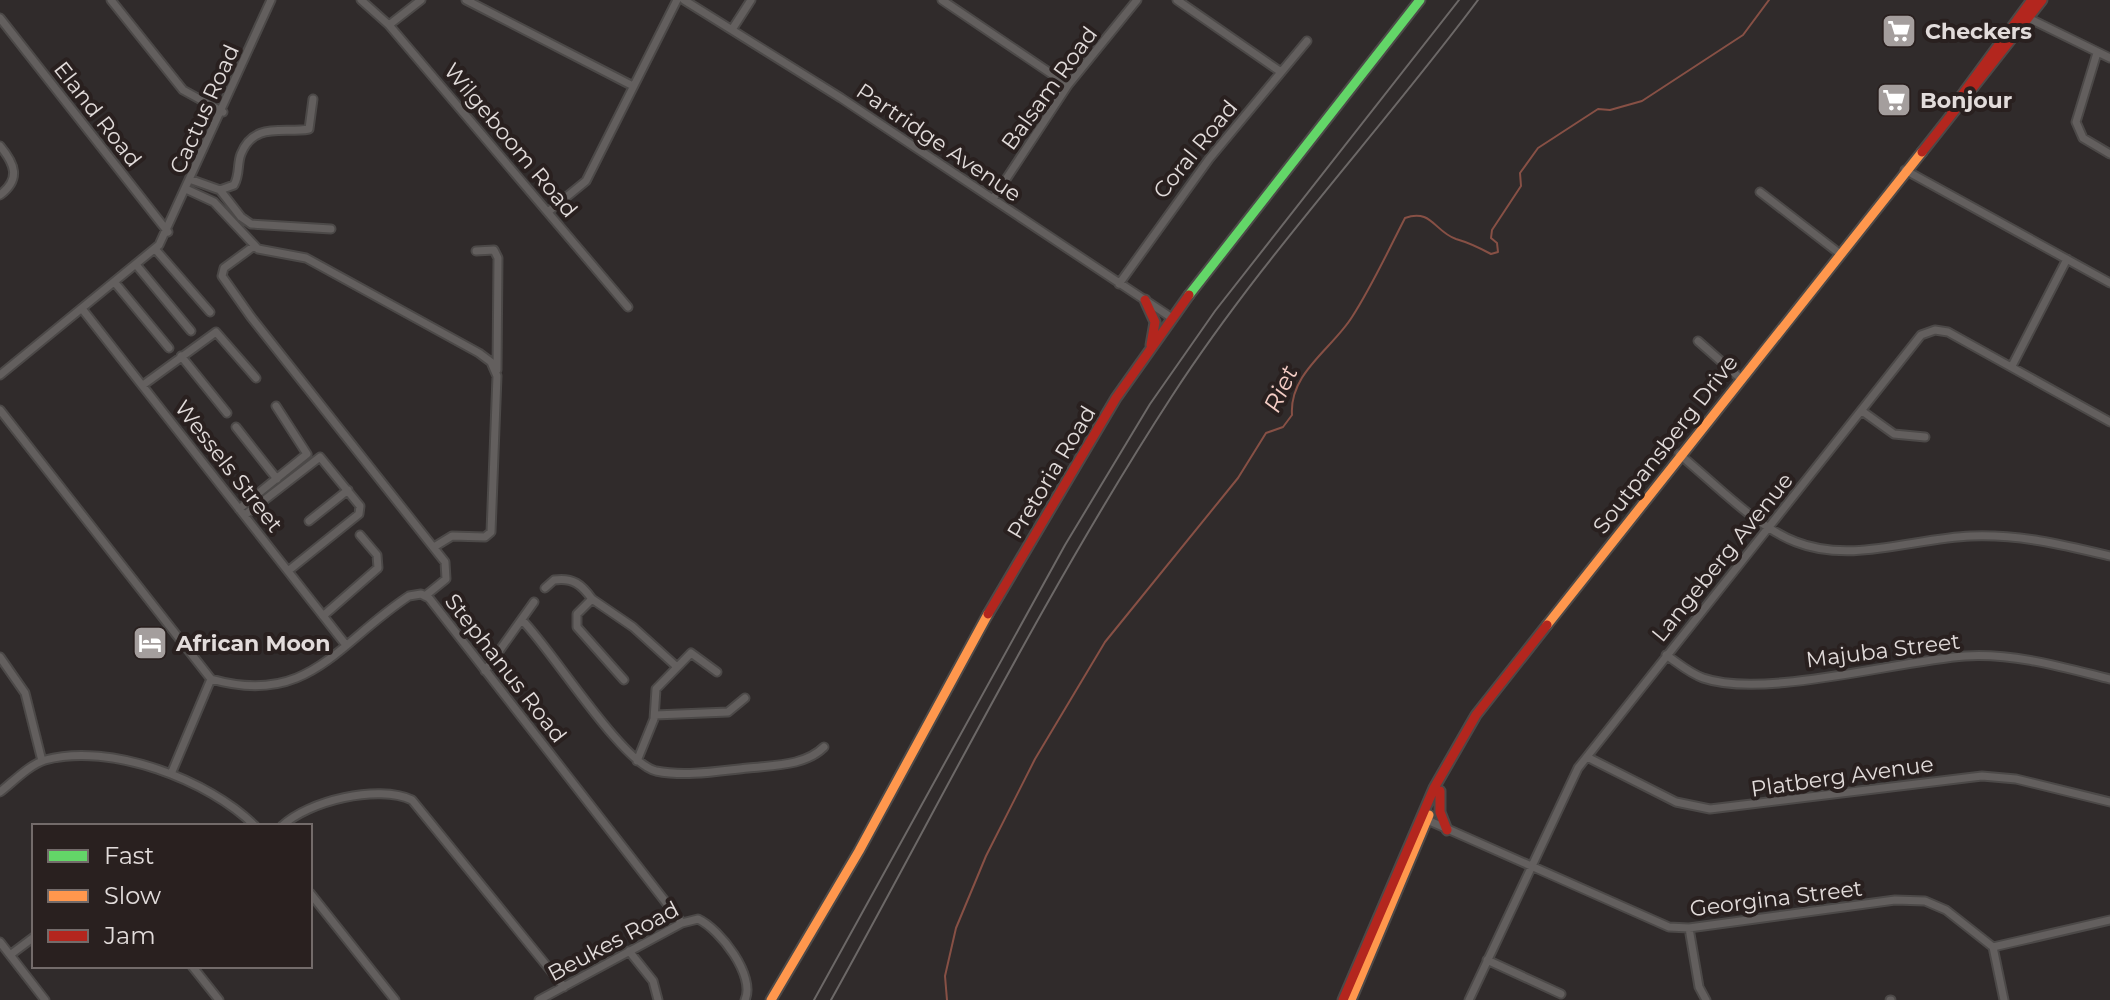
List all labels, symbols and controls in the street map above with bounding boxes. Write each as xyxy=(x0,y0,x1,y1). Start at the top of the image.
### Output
supermarket icon: Checkers xyxy=(1880,12,1918,50)
place label: Checkers xyxy=(1925,18,2032,45)
street label: Balsam Road xyxy=(996,21,1103,155)
street label: Cactus Road xyxy=(164,40,245,178)
street label: Eland Road xyxy=(48,56,147,173)
street label: Wilgeboom Road xyxy=(438,58,583,223)
street label: Partridge Avenue xyxy=(851,77,1026,208)
supermarket icon: Bonjour xyxy=(1875,81,1913,119)
place label: Bonjour xyxy=(1920,87,2012,114)
street label: Coral Road xyxy=(1147,95,1243,204)
street label: Soutpansberg Drive xyxy=(1587,349,1744,539)
water label: Riet xyxy=(1257,361,1304,417)
street label: Wessels Street xyxy=(169,395,289,538)
street label: Pretoria Road xyxy=(1001,401,1102,544)
street label: Langeberg Avenue xyxy=(1646,467,1799,647)
street label: Stephanus Road xyxy=(439,588,572,748)
hotel icon: African Moon xyxy=(131,624,169,662)
street label: Majuba Street xyxy=(1805,628,1962,673)
place label: African Moon xyxy=(175,630,330,657)
street label: Platberg Avenue xyxy=(1749,750,1935,803)
legend xyxy=(32,824,312,968)
text: Fast xyxy=(104,841,155,870)
street label: Georgina Street xyxy=(1688,875,1864,922)
text: Slow xyxy=(104,881,161,910)
street label: Beukes Road xyxy=(543,896,683,987)
text: Jam xyxy=(103,921,156,950)

